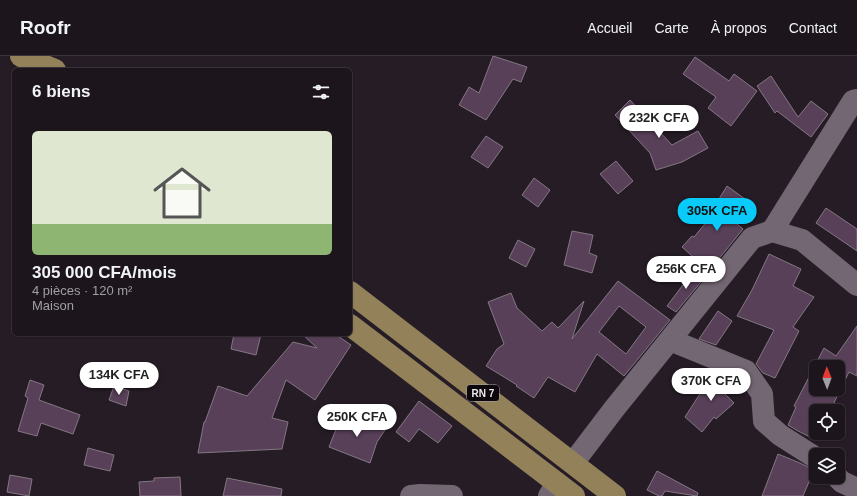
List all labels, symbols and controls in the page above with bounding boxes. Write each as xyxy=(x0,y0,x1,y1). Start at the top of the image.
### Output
text: Roofr xyxy=(20,17,71,38)
text: Accueil xyxy=(587,20,632,36)
text: Carte xyxy=(654,20,689,36)
text: À propos xyxy=(711,20,767,36)
text: Contact xyxy=(789,20,837,36)
icon: filters xyxy=(310,81,332,103)
text: 6 biens xyxy=(32,82,91,101)
pin: 232K CFA xyxy=(618,105,700,139)
text: 232K CFA xyxy=(629,110,689,125)
icon: home xyxy=(146,157,218,229)
pin: 305K CFA xyxy=(676,198,758,232)
text: 305K CFA xyxy=(687,203,747,218)
pin: 256K CFA xyxy=(645,256,727,290)
text: 256K CFA xyxy=(656,261,716,276)
text: 305 000 CFA/mois xyxy=(32,263,177,282)
text: 4 pièces · 120 m² xyxy=(32,283,132,298)
text: Maison xyxy=(32,298,74,313)
north arrow xyxy=(809,360,845,396)
map controls xyxy=(809,360,845,484)
pin: 134K CFA xyxy=(78,362,160,396)
text: 134K CFA xyxy=(89,367,149,382)
pin: 370K CFA xyxy=(670,368,752,402)
text: 370K CFA xyxy=(681,373,741,388)
road number: RN 7 xyxy=(467,385,499,401)
pin: 250K CFA xyxy=(316,404,398,438)
button: locate xyxy=(809,404,845,440)
text: 250K CFA xyxy=(327,409,387,424)
button: layers xyxy=(809,448,845,484)

